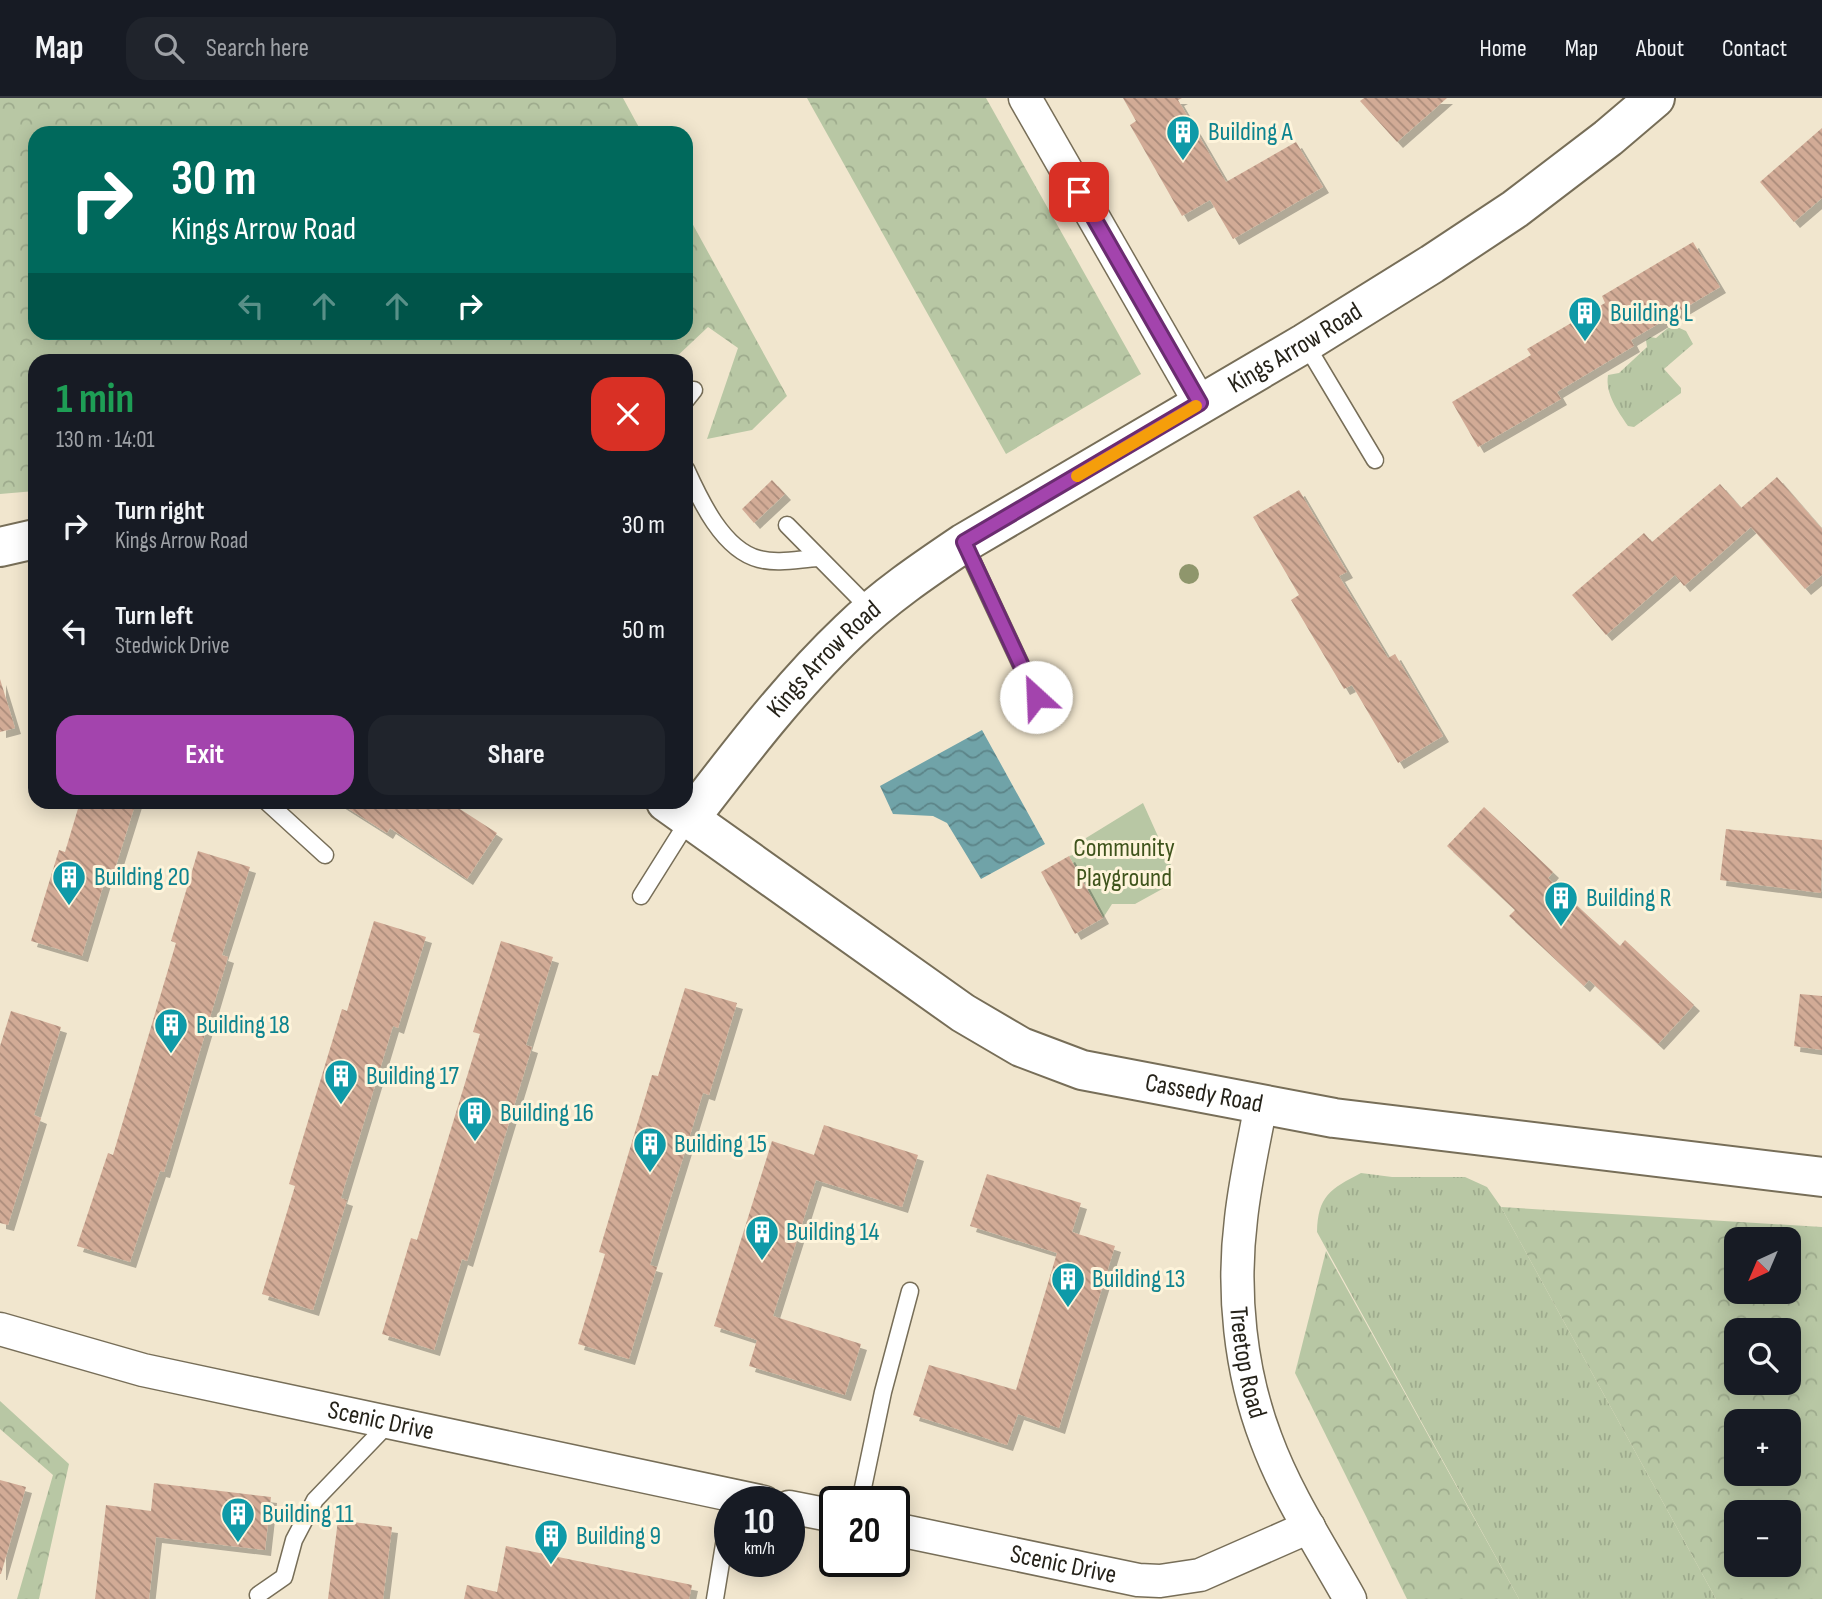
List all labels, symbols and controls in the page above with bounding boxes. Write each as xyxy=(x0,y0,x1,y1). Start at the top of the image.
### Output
search box xyxy=(126,17,616,80)
text: Map xyxy=(35,28,84,68)
icon: search xyxy=(150,29,188,67)
text: Search here xyxy=(206,33,309,64)
text: Home xyxy=(1479,34,1527,63)
text: Map xyxy=(1565,34,1598,63)
text: About xyxy=(1636,34,1684,63)
text: Contact xyxy=(1722,34,1787,63)
building icon: Building A xyxy=(1164,113,1202,162)
place label: Building A xyxy=(1208,117,1293,148)
text: 30 m xyxy=(171,150,256,209)
icon: right xyxy=(56,154,147,245)
pin xyxy=(1049,162,1109,222)
icon: arrive xyxy=(1060,173,1098,211)
text: Kings Arrow Road xyxy=(171,210,356,249)
icon: left xyxy=(232,287,270,325)
icon: ahead xyxy=(305,287,343,325)
icon: ahead xyxy=(378,287,416,325)
icon: right xyxy=(451,287,489,325)
building icon: Building L xyxy=(1566,294,1604,343)
street label: Kings Arrow Road xyxy=(1223,296,1368,400)
place label: Building L xyxy=(1610,298,1693,329)
text: 1 min xyxy=(56,374,134,425)
button: close xyxy=(591,377,665,451)
text: 130 m · 14:01 xyxy=(56,426,155,454)
text: Turn right xyxy=(115,496,204,527)
icon: right xyxy=(56,507,94,545)
text: 30 m xyxy=(622,510,665,541)
text: Kings Arrow Road xyxy=(115,527,248,555)
street label: Kings Arrow Road xyxy=(760,594,887,724)
text: Turn left xyxy=(115,601,193,632)
icon: left xyxy=(56,612,94,650)
text: 50 m xyxy=(622,615,665,646)
text: Stedwick Drive xyxy=(115,632,230,660)
position arrow xyxy=(999,660,1073,734)
button: Exit xyxy=(56,715,354,795)
button: Share xyxy=(368,715,665,795)
park label: Community Playground xyxy=(1073,833,1175,894)
building icon: Building 20 xyxy=(50,858,88,907)
place label: Building 20 xyxy=(94,862,190,893)
building icon: Building R xyxy=(1542,879,1580,928)
place label: Building R xyxy=(1586,883,1671,914)
building icon: Building 18 xyxy=(152,1006,190,1055)
place label: Building 18 xyxy=(196,1010,290,1041)
building icon: Building 17 xyxy=(322,1057,360,1106)
place label: Building 17 xyxy=(366,1061,459,1092)
street label: Cassedy Road xyxy=(1143,1067,1266,1120)
building icon: Building 16 xyxy=(456,1094,494,1143)
place label: Building 16 xyxy=(500,1098,594,1129)
building icon: Building 15 xyxy=(631,1125,669,1174)
place label: Building 15 xyxy=(674,1129,767,1160)
building icon: Building 14 xyxy=(743,1213,781,1262)
place label: Building 14 xyxy=(786,1217,880,1248)
north arrow xyxy=(1724,1227,1801,1304)
map controls xyxy=(1724,1227,1801,1577)
building icon: Building 13 xyxy=(1049,1260,1087,1309)
place label: Building 13 xyxy=(1092,1264,1185,1295)
street label: Treetop Road xyxy=(1223,1305,1273,1422)
button: search xyxy=(1724,1318,1801,1395)
street label: Scenic Drive xyxy=(325,1394,437,1447)
button: + xyxy=(1724,1409,1801,1486)
speed limit sign: 20 xyxy=(819,1486,910,1577)
building icon: Building 11 xyxy=(219,1495,257,1544)
place label: Building 11 xyxy=(262,1499,354,1530)
button: − xyxy=(1724,1500,1801,1577)
text: 10 xyxy=(744,1501,775,1544)
building icon: Building 9 xyxy=(532,1517,570,1566)
place label: Building 9 xyxy=(576,1521,661,1552)
text: km/h xyxy=(744,1538,775,1559)
street label: Scenic Drive xyxy=(1007,1538,1119,1591)

